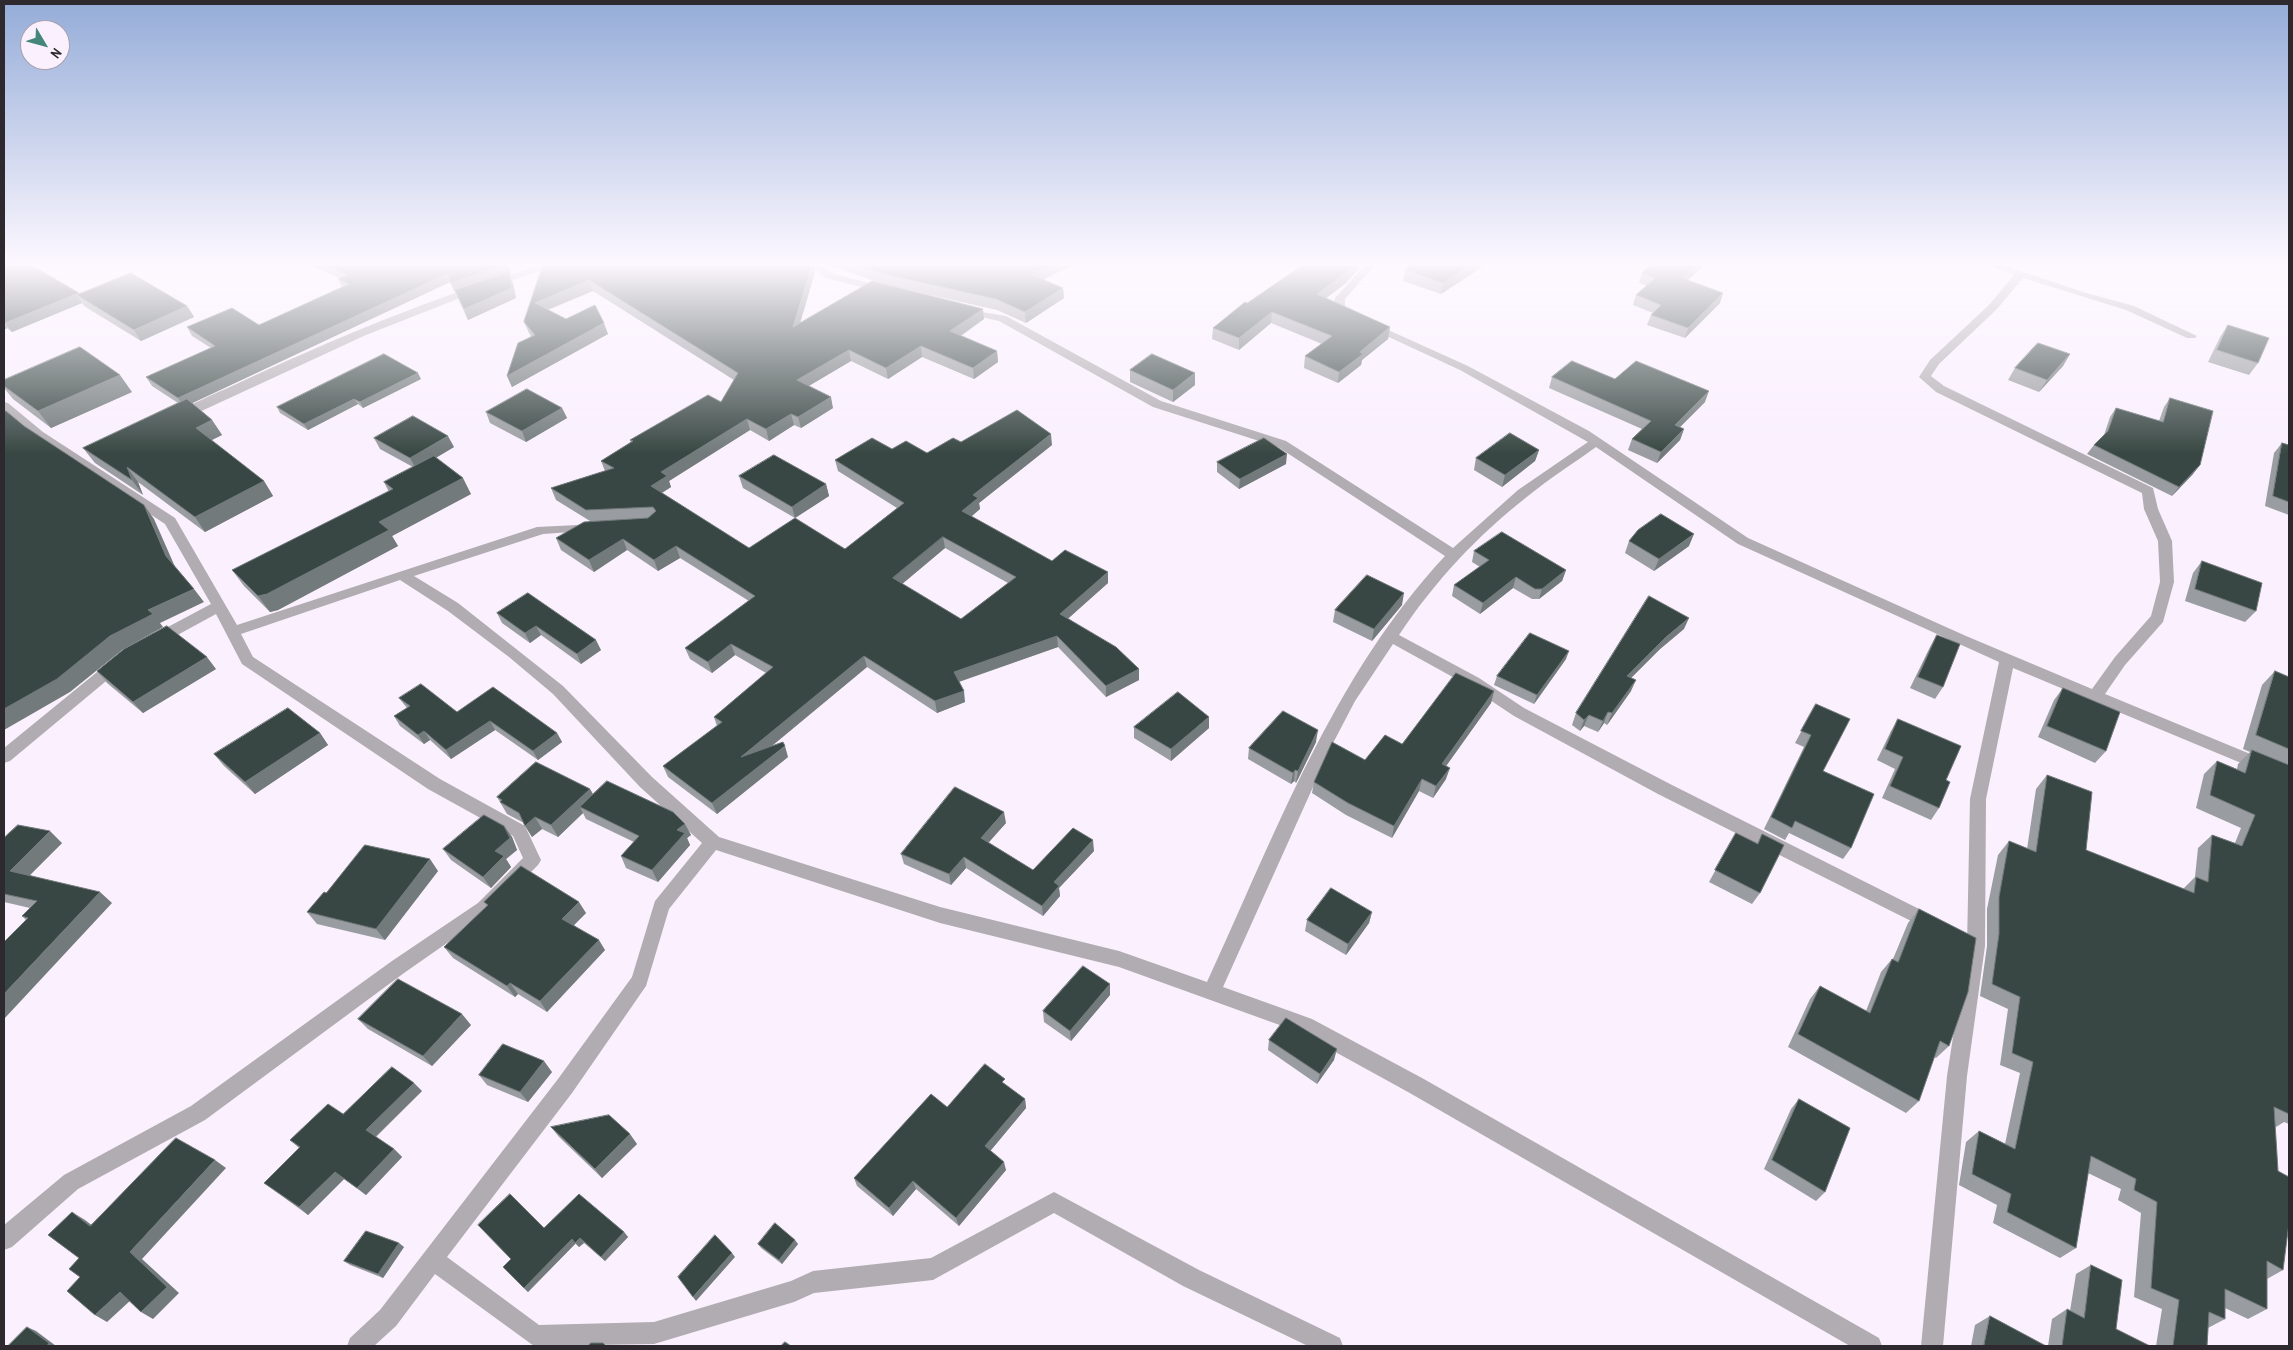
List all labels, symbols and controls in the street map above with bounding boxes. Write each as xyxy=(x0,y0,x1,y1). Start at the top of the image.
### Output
north arrow xyxy=(20,20,70,70)
text: N xyxy=(47,45,66,62)

